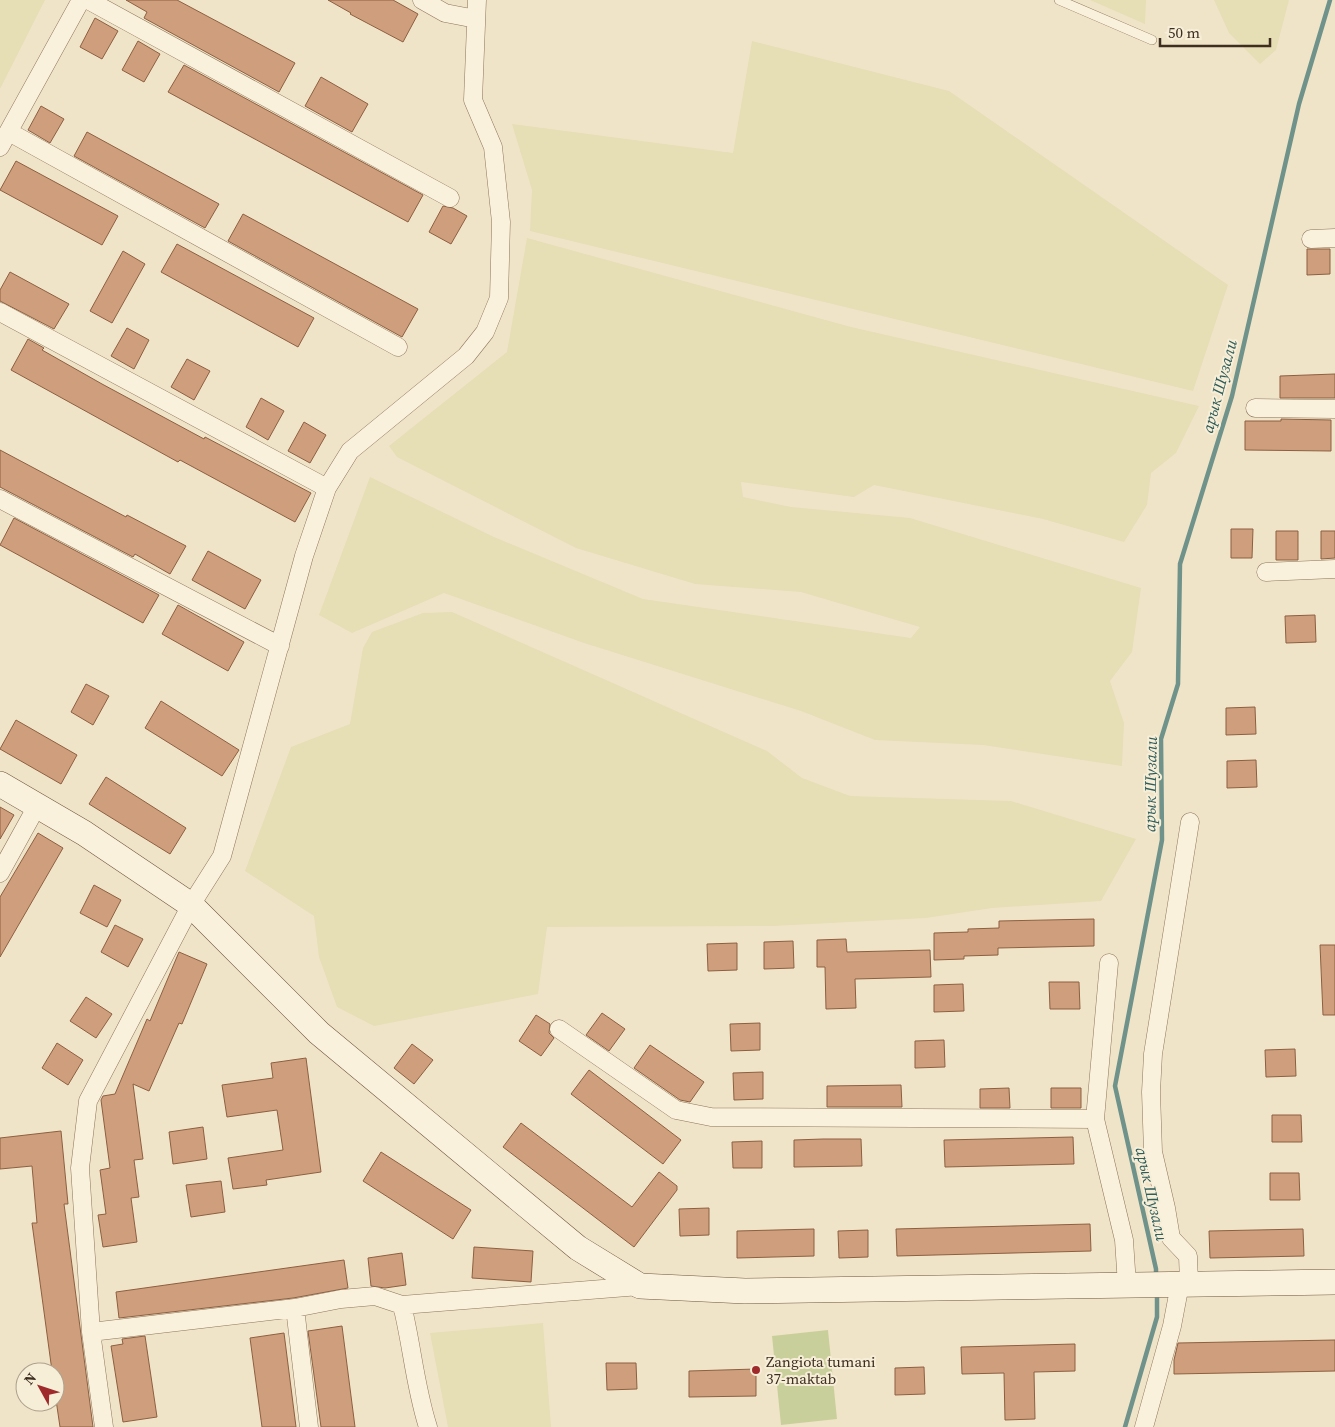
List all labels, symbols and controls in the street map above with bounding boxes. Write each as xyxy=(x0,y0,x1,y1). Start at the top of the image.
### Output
scale bar xyxy=(1160,15,1270,47)
text: 50 m xyxy=(1168,22,1200,43)
water label: арык Шузали xyxy=(1196,336,1242,435)
water label: арык Шузали xyxy=(1138,735,1162,832)
water label: арык Шузали xyxy=(1131,1145,1174,1244)
place label: Zangiota tumani 37-maktab xyxy=(766,1351,876,1389)
north arrow xyxy=(15,1362,65,1412)
marker: Zangiota tumani 37-maktab xyxy=(750,1364,762,1376)
text: N xyxy=(19,1368,41,1389)

